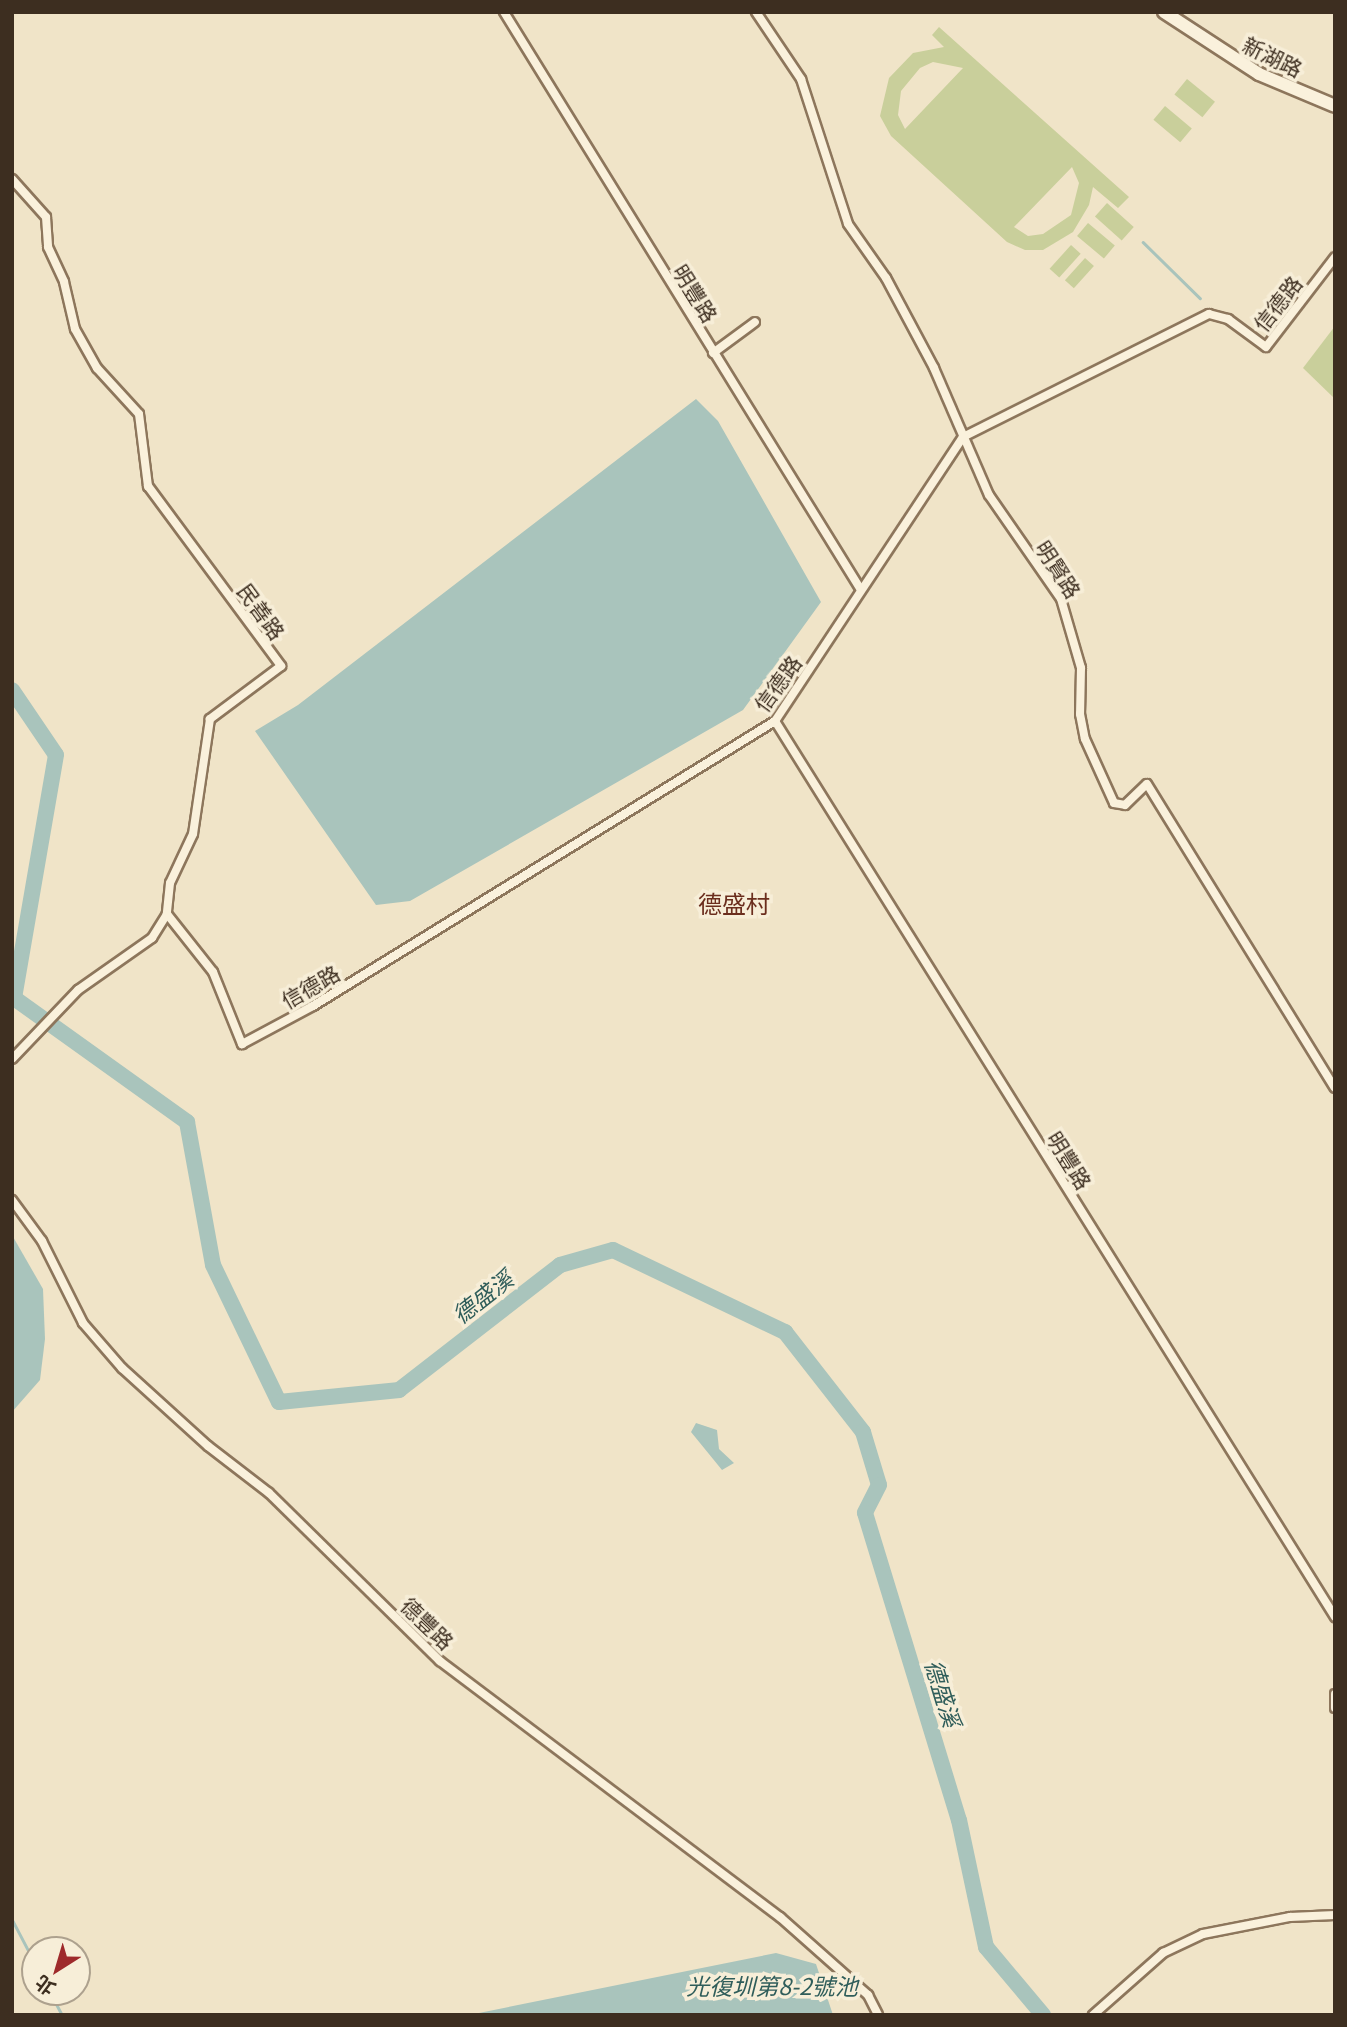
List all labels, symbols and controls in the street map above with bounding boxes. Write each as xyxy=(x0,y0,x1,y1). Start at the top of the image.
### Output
street label: 新湖路 xyxy=(1239,31,1307,81)
street label: 明豐路 xyxy=(669,260,723,326)
street label: 信德路 xyxy=(1248,270,1306,336)
street label: 明賢路 xyxy=(1031,536,1087,602)
street label: 民善路 xyxy=(233,578,291,644)
street label: 信德路 xyxy=(748,650,806,716)
district label: 德盛村 xyxy=(698,889,770,917)
street label: 信德路 xyxy=(276,959,344,1013)
street label: 明豐路 xyxy=(1043,1127,1097,1193)
water label: 德盛溪 xyxy=(446,1264,518,1328)
street label: 德豐路 xyxy=(397,1592,459,1654)
water label: 德盛溪 xyxy=(921,1656,967,1730)
north arrow xyxy=(21,1936,91,2006)
text: 北 xyxy=(29,1970,60,2003)
water label: 光復圳第8-2號池 xyxy=(686,1971,858,1999)

